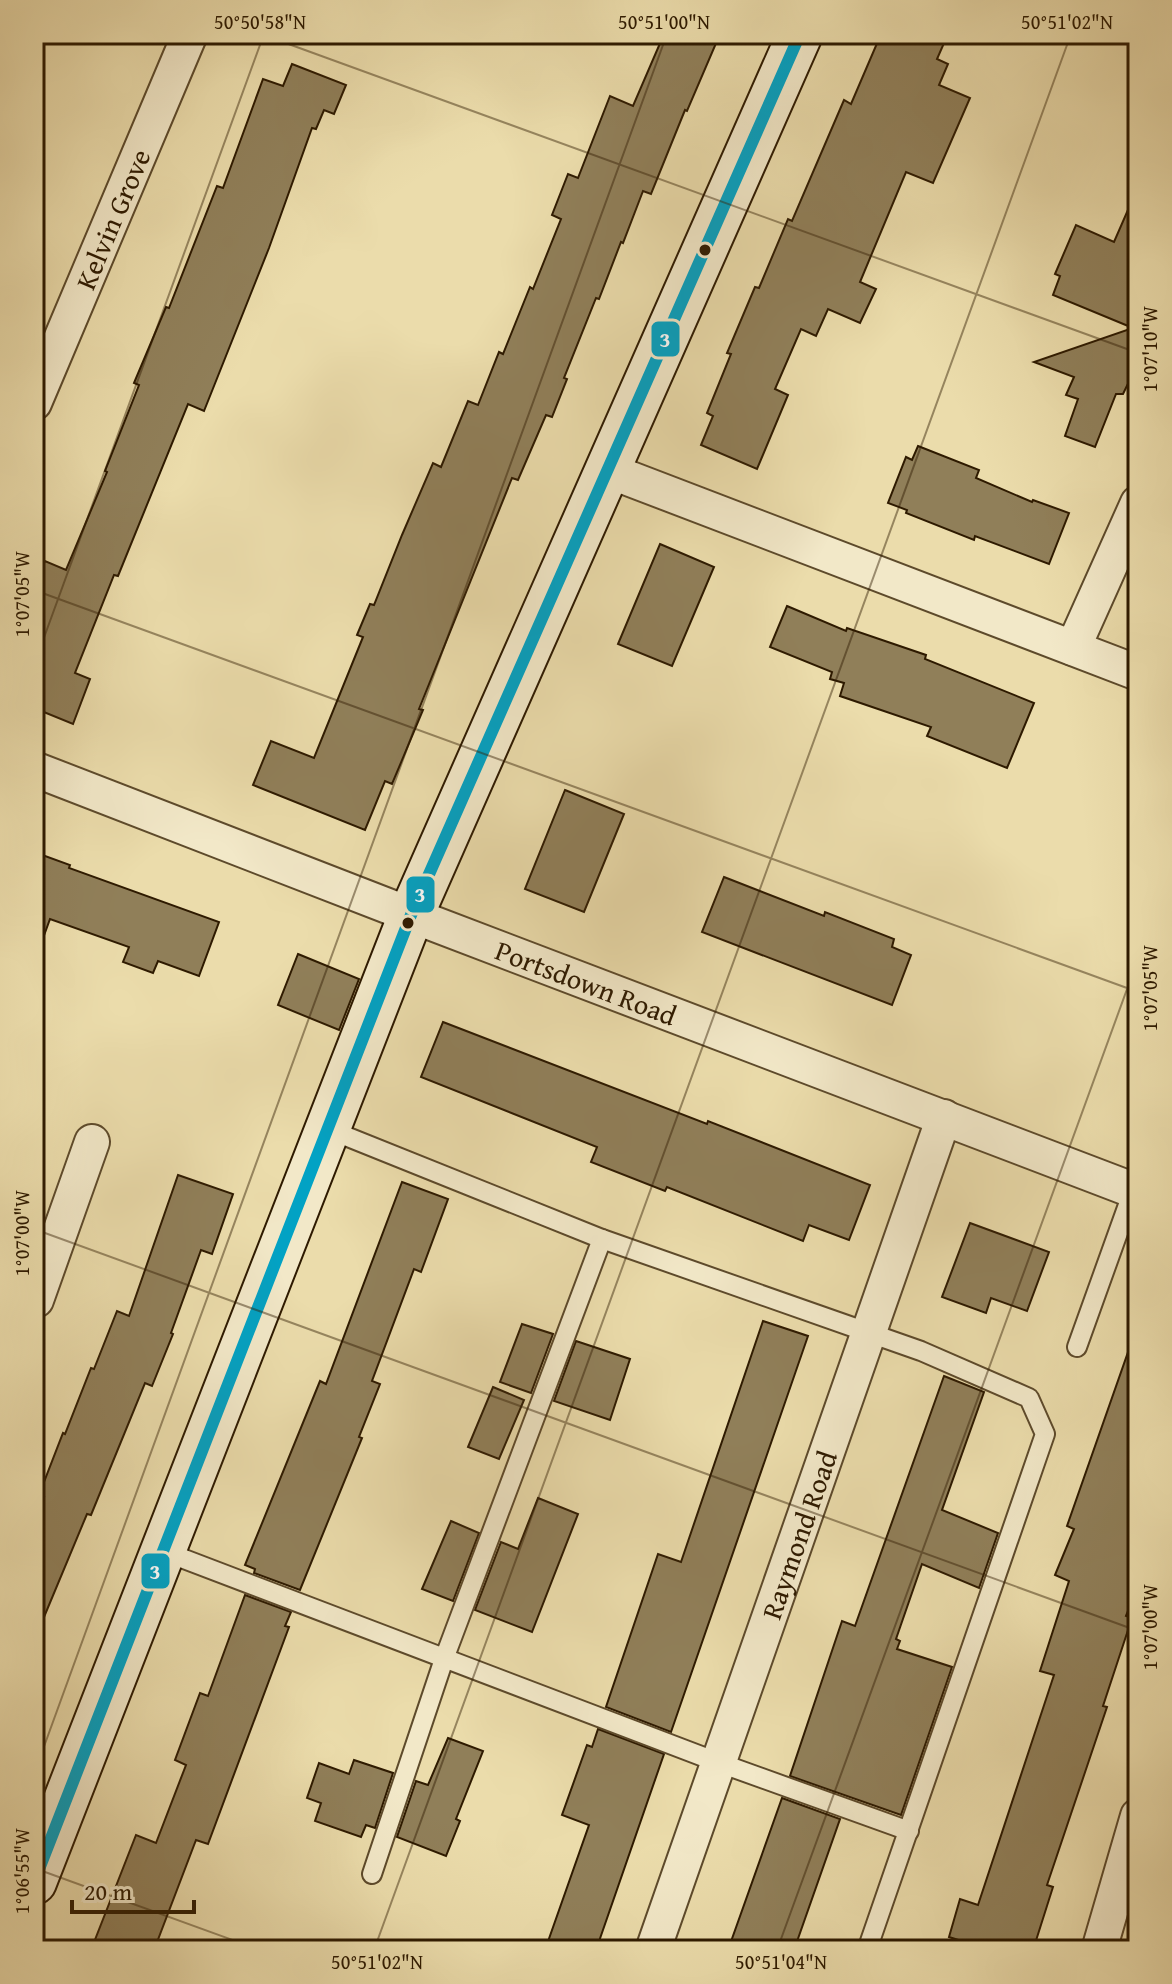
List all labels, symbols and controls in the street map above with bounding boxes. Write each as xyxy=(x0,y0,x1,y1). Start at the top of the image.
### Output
text: 50°50'58"N xyxy=(214,7,306,36)
text: 50°51'00"N xyxy=(618,7,710,36)
text: 50°51'02"N xyxy=(1021,7,1113,36)
street label: Kelvin Grove xyxy=(64,142,160,295)
unlabelled marker xyxy=(697,242,713,258)
text: 1°07'10"W xyxy=(1135,306,1164,392)
line badge: 3 xyxy=(650,320,681,358)
text: 3 xyxy=(659,323,671,355)
text: 1°07'05"W xyxy=(7,551,36,637)
line badge: 3 xyxy=(405,875,436,914)
text: 3 xyxy=(414,878,426,910)
unlabelled marker xyxy=(400,915,416,931)
street label: Portsdown Road xyxy=(490,929,683,1035)
text: 1°07'05"W xyxy=(1135,945,1164,1031)
text: 1°07'00"W xyxy=(7,1190,36,1276)
street label: Raymond Road xyxy=(750,1445,846,1624)
line badge: 3 xyxy=(140,1552,171,1590)
text: 3 xyxy=(149,1555,161,1587)
text: 1°07'00"W xyxy=(1135,1584,1164,1670)
text: 1°06'55"W xyxy=(7,1828,36,1914)
scale bar xyxy=(72,1864,194,1914)
text: 20 m xyxy=(84,1874,132,1909)
text: 50°51'02"N xyxy=(331,1947,423,1976)
text: 50°51'04"N xyxy=(735,1947,827,1976)

